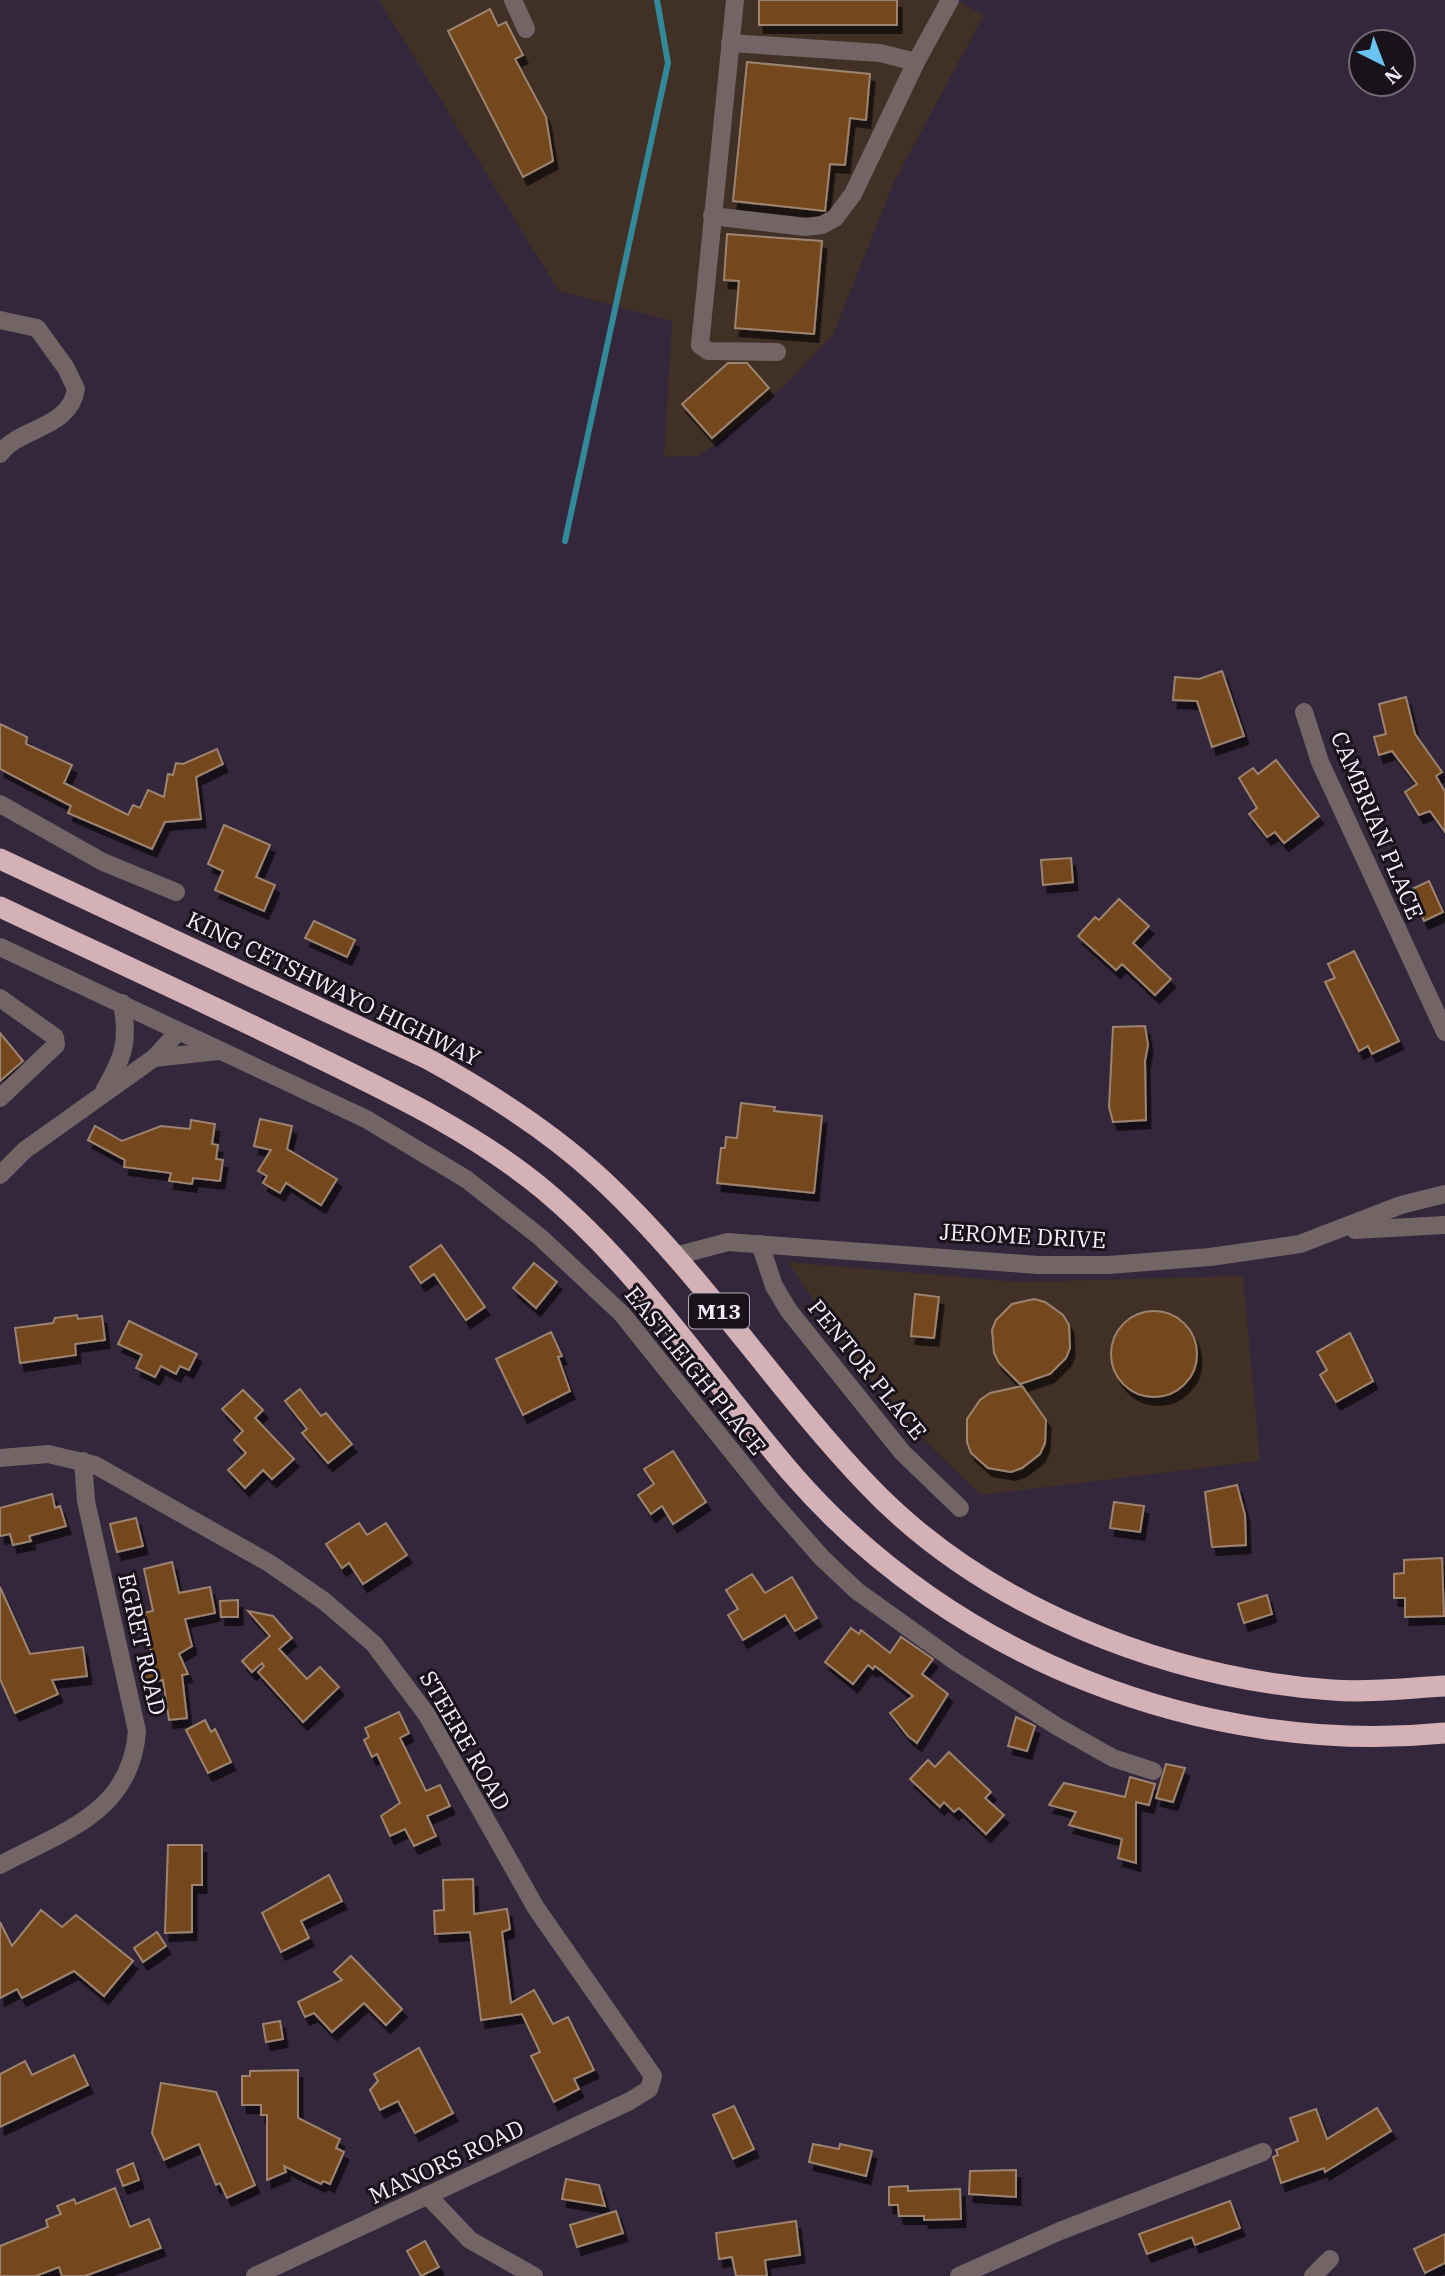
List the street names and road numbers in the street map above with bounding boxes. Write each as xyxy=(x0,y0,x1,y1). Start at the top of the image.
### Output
street label: CAMBRIAN PLACE xyxy=(1325,726,1431,924)
street label: KING CETSHWAYO HIGHWAY xyxy=(182,904,486,1072)
street label: JEROME DRIVE xyxy=(939,1216,1107,1254)
street label: EASTLEIGH PLACE xyxy=(619,1280,773,1460)
street label: PENTOR PLACE xyxy=(802,1293,934,1445)
road number: M13 xyxy=(689,1294,749,1328)
street label: EGRET ROAD xyxy=(112,1570,174,1718)
street label: STEERE ROAD xyxy=(414,1665,518,1815)
street label: MANORS ROAD xyxy=(364,2112,528,2210)

